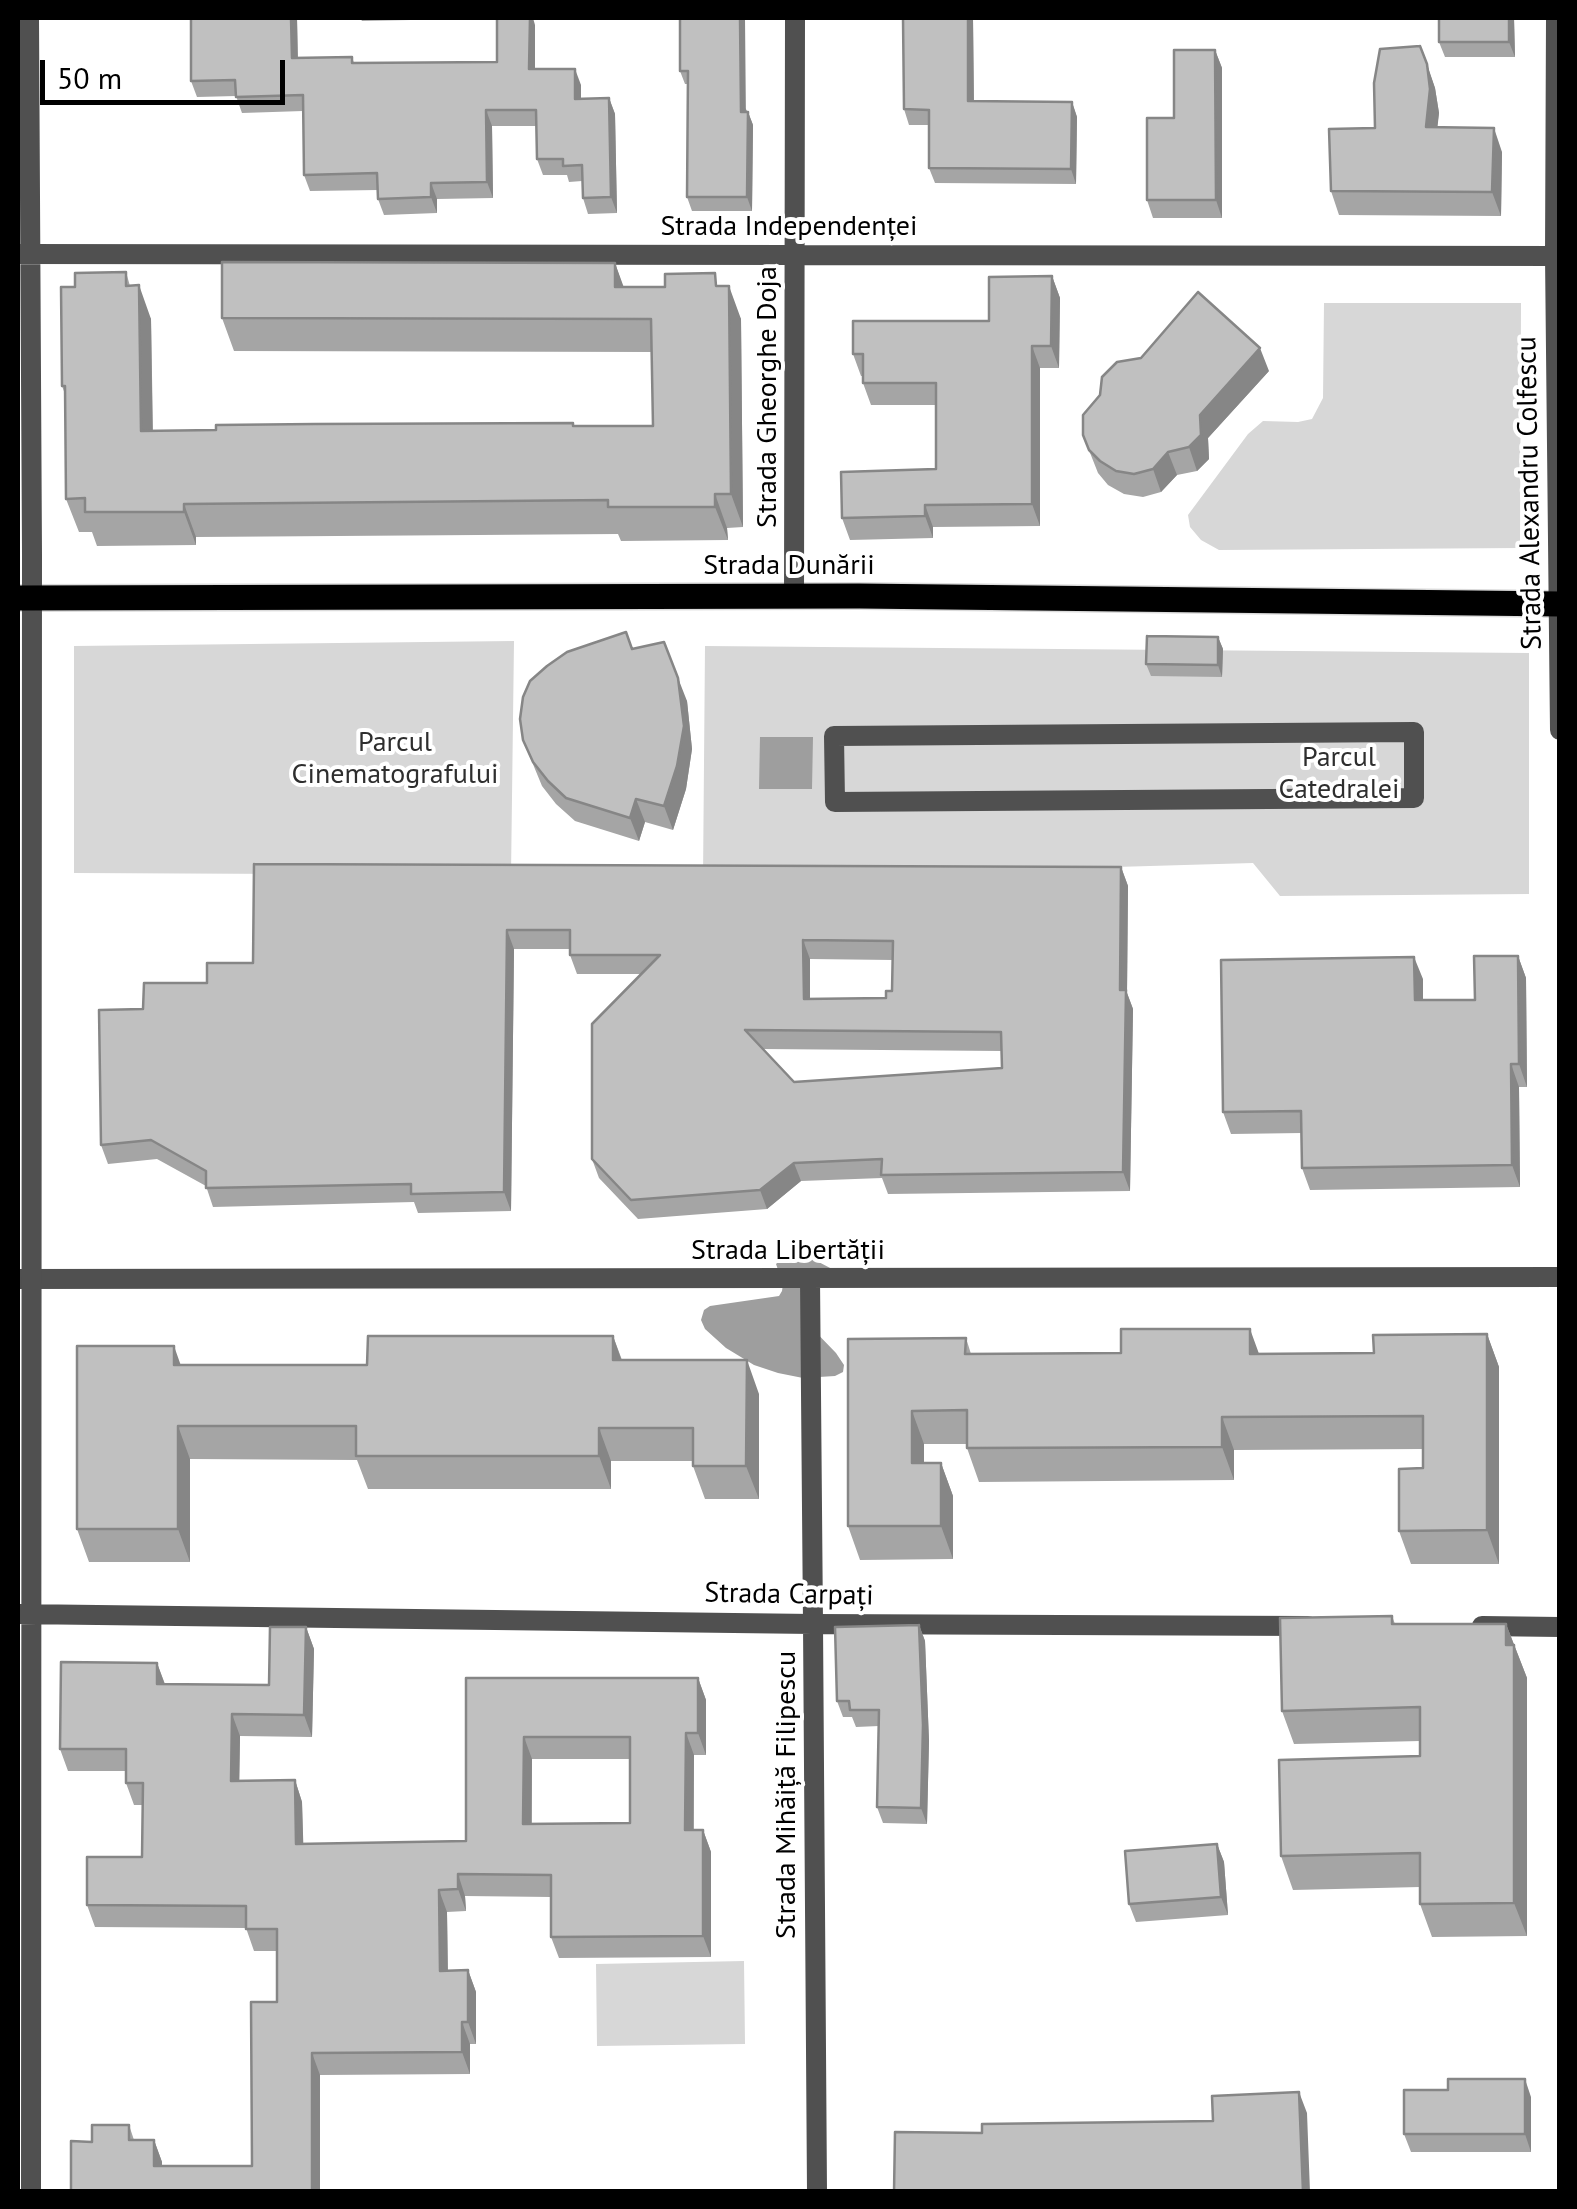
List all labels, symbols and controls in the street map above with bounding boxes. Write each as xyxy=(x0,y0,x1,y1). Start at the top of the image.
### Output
scale bar xyxy=(45,40,290,102)
text: 50 m xyxy=(57,58,122,97)
street label: Strada Independenței xyxy=(660,210,918,244)
street label: Strada Gheorghe Doja xyxy=(751,266,785,528)
street label: Strada Alexandru Colfescu xyxy=(1510,336,1550,650)
street label: Strada Dunării xyxy=(703,549,875,583)
park label: Parcul Cinematografului xyxy=(291,726,499,792)
park label: Parcul Catedralei xyxy=(1278,741,1400,807)
street label: Strada Libertății xyxy=(691,1234,885,1268)
street label: Strada Carpați xyxy=(704,1577,874,1613)
street label: Strada Mihăiță Filipescu xyxy=(770,1651,804,1939)

